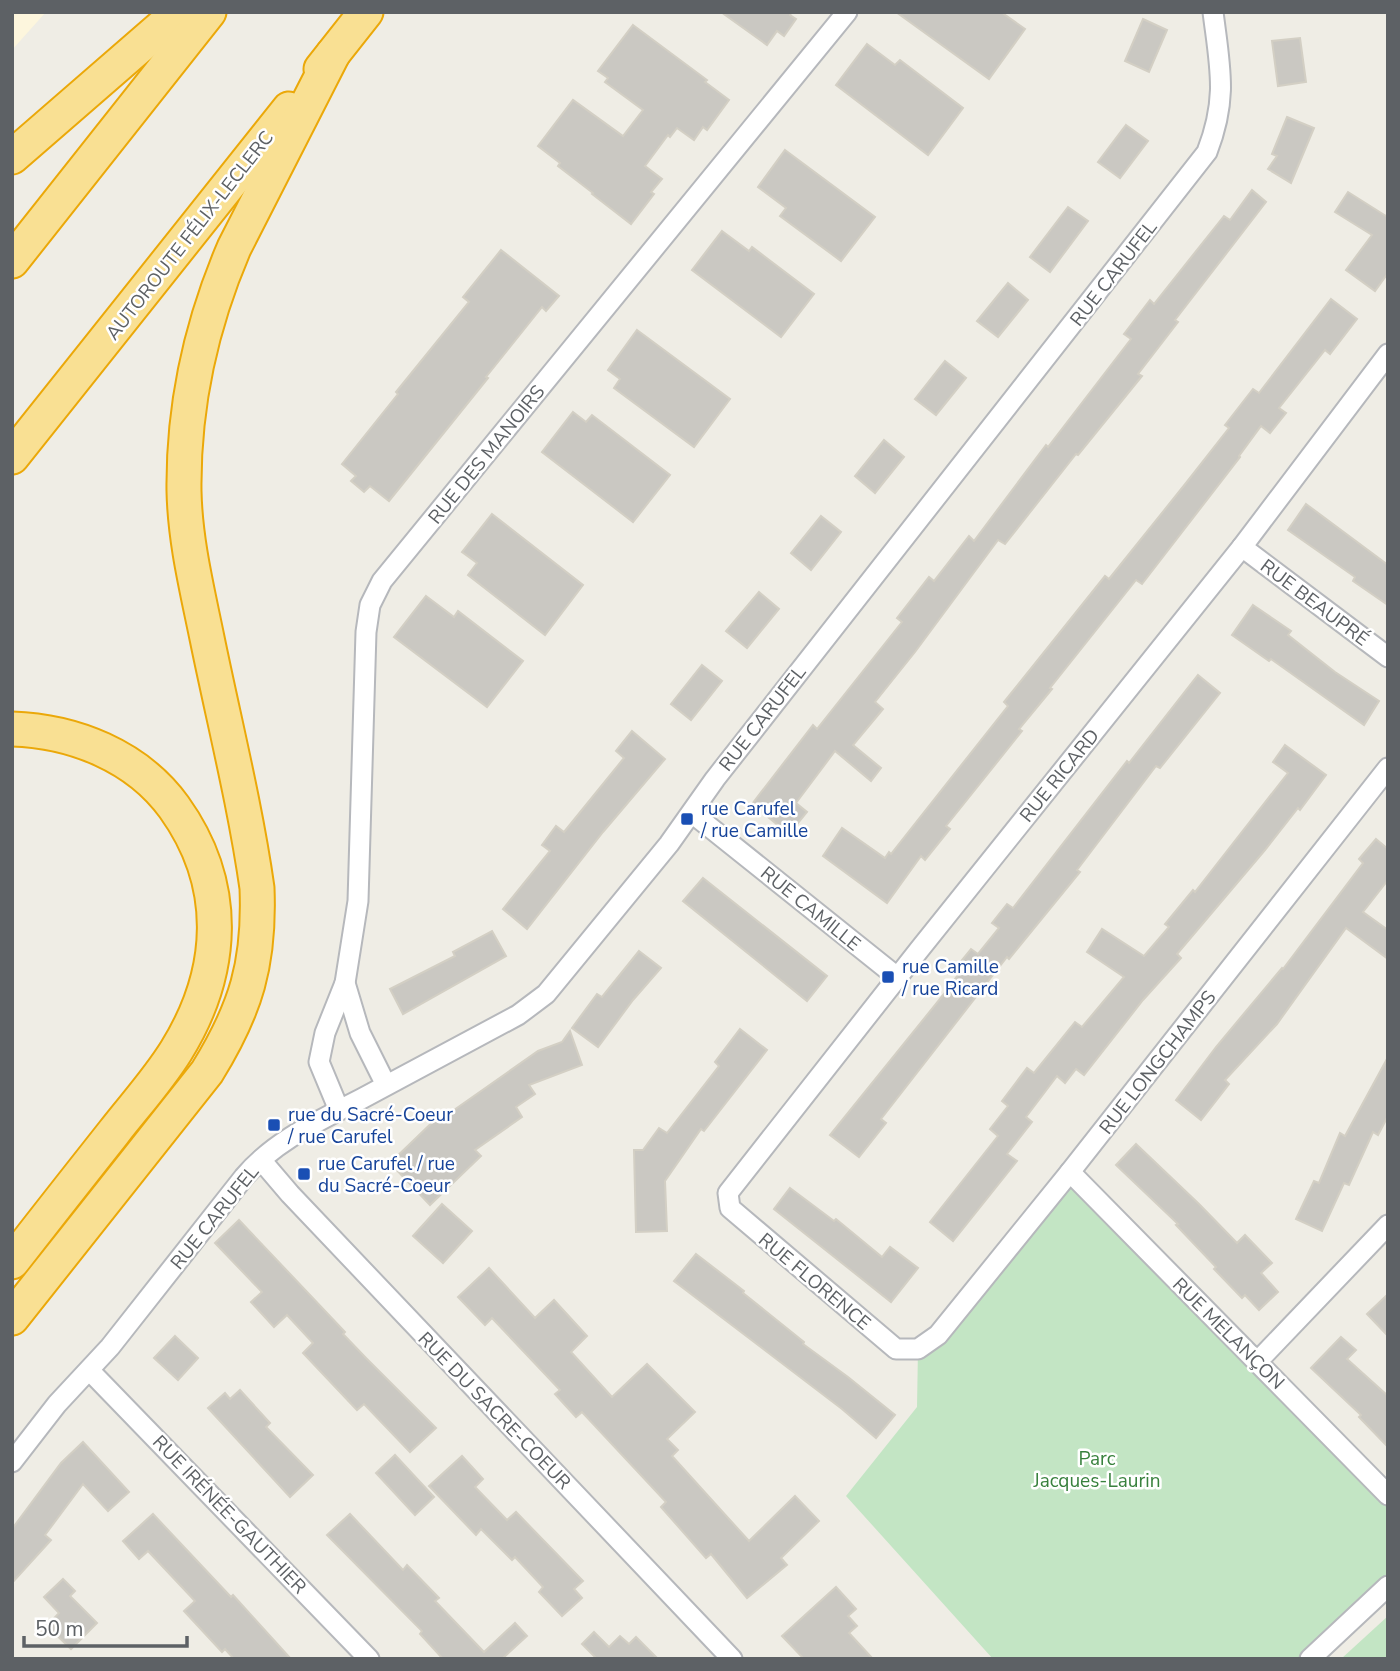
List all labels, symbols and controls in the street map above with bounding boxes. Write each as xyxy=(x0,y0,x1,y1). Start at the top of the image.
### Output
street label: AUTOROUTE FÉLIX-LECLERC xyxy=(100,126,280,346)
street label: RUE CARUFEL xyxy=(1064,215,1164,332)
street label: RUE DES MANOIRS xyxy=(423,380,551,530)
street label: RUE BEAUPRÉ xyxy=(1255,553,1374,652)
street label: RUE CARUFEL xyxy=(713,660,813,777)
street label: RUE RICARD xyxy=(1014,723,1106,828)
place label: rue Carufel / rue Camille xyxy=(700,796,808,844)
marker: rue Carufel / rue Camille xyxy=(679,811,695,827)
street label: RUE CAMILLE xyxy=(755,860,866,957)
place label: rue Camille / rue Ricard xyxy=(901,954,999,1002)
marker: rue Camille / rue Ricard xyxy=(880,969,896,985)
street label: RUE LONGCHAMPS xyxy=(1093,985,1222,1140)
place label: rue du Sacré-Coeur / rue Carufel xyxy=(287,1102,453,1150)
marker: rue du Sacré-Coeur / rue Carufel xyxy=(266,1117,282,1133)
place label: rue Carufel / rue du Sacré-Coeur xyxy=(318,1151,455,1199)
street label: RUE CARUFEL xyxy=(165,1160,265,1275)
marker: rue Carufel / rue du Sacré-Coeur xyxy=(296,1166,312,1182)
street label: RUE FLORENCE xyxy=(753,1227,876,1336)
street label: RUE MELANÇON xyxy=(1167,1272,1290,1395)
street label: RUE DU SACRE-COEUR xyxy=(412,1326,577,1495)
street label: RUE IRÉNÉE-GAUTHIER xyxy=(147,1430,312,1600)
park label: Parc Jacques-Laurin xyxy=(1033,1446,1160,1494)
scale bar xyxy=(24,1604,187,1648)
text: 50 m xyxy=(35,1615,84,1643)

